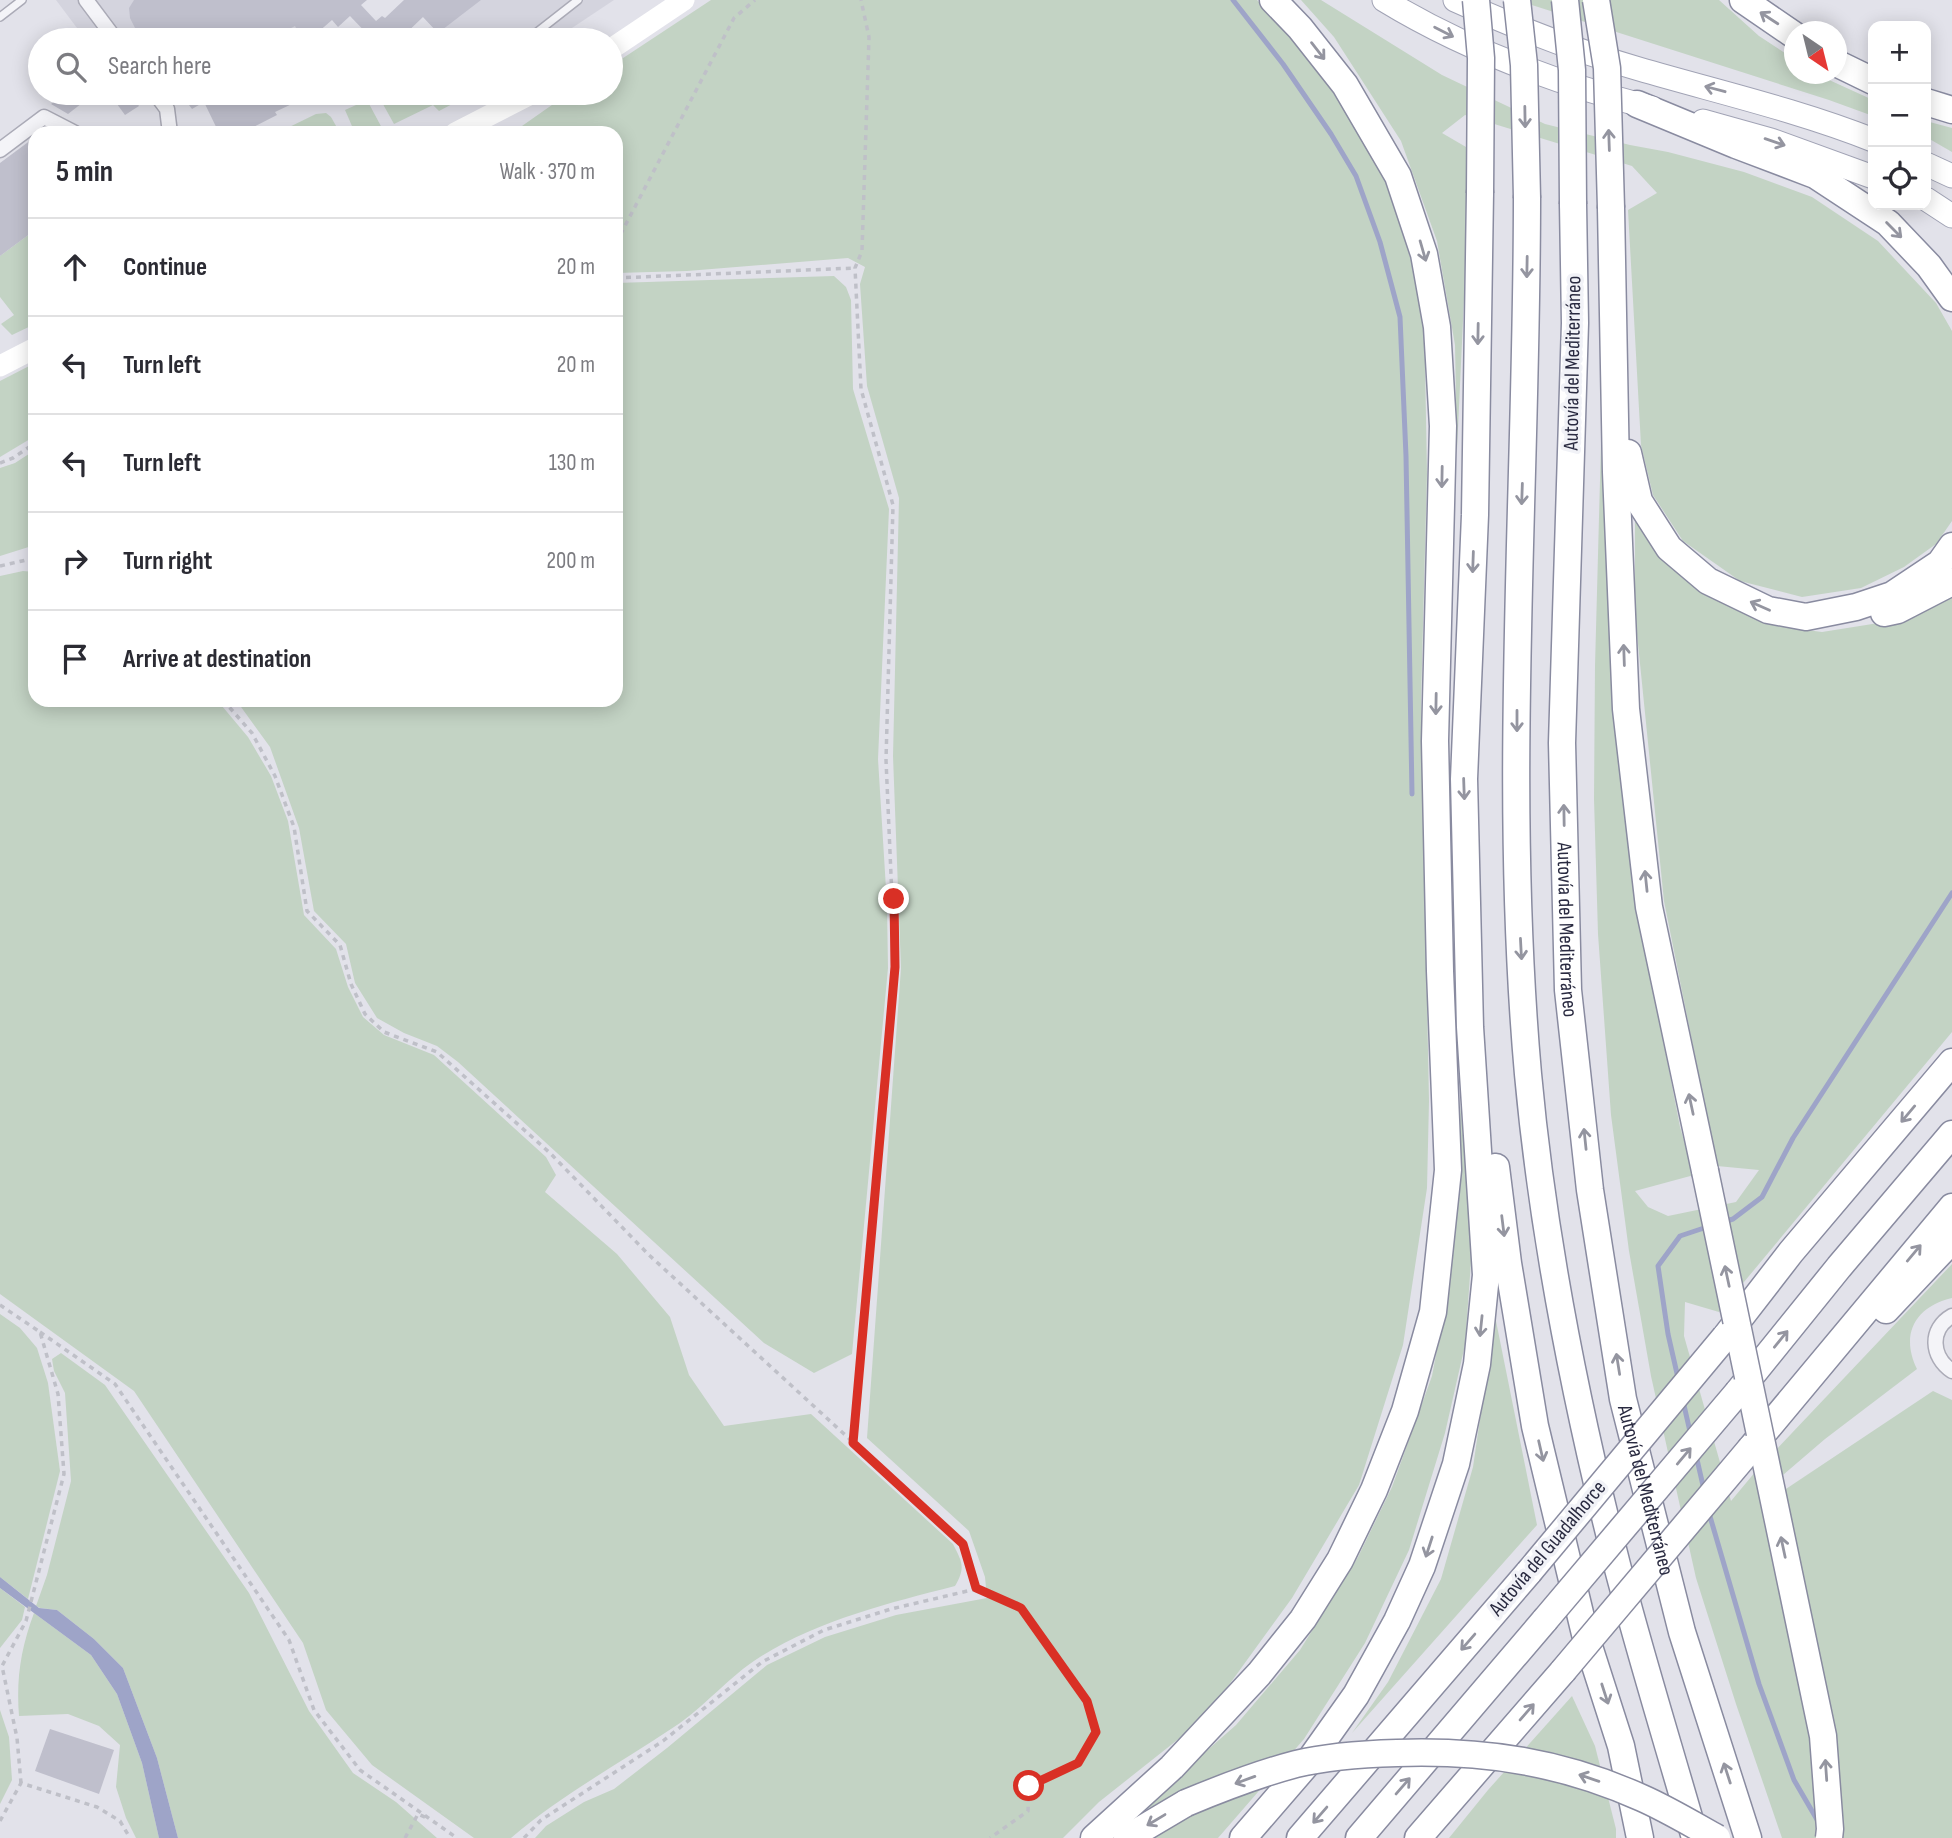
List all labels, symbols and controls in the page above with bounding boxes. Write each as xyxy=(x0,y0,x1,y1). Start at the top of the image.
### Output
one-way arrow xyxy=(1759,11,1779,25)
north arrow xyxy=(1784,21,1847,84)
map controls xyxy=(1868,21,1931,210)
button: + xyxy=(1868,21,1931,84)
one-way arrow xyxy=(1433,25,1454,39)
search box xyxy=(28,28,623,105)
one-way arrow xyxy=(1311,42,1326,60)
icon: search xyxy=(52,48,90,86)
text: Search here xyxy=(108,51,211,82)
one-way arrow xyxy=(1704,82,1727,95)
button: − xyxy=(1868,84,1931,147)
one-way arrow xyxy=(1518,105,1532,128)
one-way arrow xyxy=(1602,129,1615,152)
one-way arrow xyxy=(1764,136,1786,149)
button: locate xyxy=(1868,147,1931,210)
text: 5 min xyxy=(56,154,113,190)
text: Walk · 370 m xyxy=(499,158,595,186)
one-way arrow xyxy=(1886,221,1903,238)
one-way arrow xyxy=(1417,240,1430,262)
icon: ahead xyxy=(56,248,94,286)
text: Continue xyxy=(123,252,207,283)
text: 20 m xyxy=(557,253,595,281)
one-way arrow xyxy=(1520,255,1533,278)
street label: Autovía del Mediterráneo xyxy=(1558,275,1587,452)
one-way arrow xyxy=(1471,323,1485,346)
icon: left xyxy=(56,346,94,384)
text: Turn left xyxy=(123,350,201,381)
text: 20 m xyxy=(557,351,595,379)
icon: left xyxy=(56,444,94,482)
text: Turn left xyxy=(123,448,201,479)
text: 130 m xyxy=(549,449,595,477)
one-way arrow xyxy=(1435,465,1448,488)
one-way arrow xyxy=(1515,482,1528,505)
icon: right xyxy=(56,542,94,580)
text: Turn right xyxy=(123,546,212,577)
text: 200 m xyxy=(547,547,595,575)
one-way arrow xyxy=(1467,550,1480,573)
one-way arrow xyxy=(1749,599,1771,612)
icon: arrive xyxy=(56,640,94,678)
text: Arrive at destination xyxy=(123,644,311,675)
one-way arrow xyxy=(1618,644,1631,667)
one-way arrow xyxy=(1429,693,1443,716)
one-way arrow xyxy=(1510,710,1524,733)
one-way arrow xyxy=(1458,777,1471,800)
one-way arrow xyxy=(1557,803,1570,826)
street label: Autovía del Mediterráneo xyxy=(1551,841,1583,1018)
one-way arrow xyxy=(1639,870,1652,893)
route end xyxy=(878,883,909,914)
one-way arrow xyxy=(1515,937,1528,960)
one-way arrow xyxy=(1683,1093,1697,1116)
one-way arrow xyxy=(1900,1105,1916,1123)
one-way arrow xyxy=(1578,1128,1591,1151)
one-way arrow xyxy=(1497,1215,1510,1237)
one-way arrow xyxy=(1906,1244,1922,1262)
one-way arrow xyxy=(1719,1265,1733,1288)
one-way arrow xyxy=(1474,1314,1487,1337)
one-way arrow xyxy=(1773,1331,1788,1349)
one-way arrow xyxy=(1611,1353,1624,1376)
street label: Autovía del Mediterráneo xyxy=(1612,1401,1679,1578)
one-way arrow xyxy=(1536,1439,1549,1461)
one-way arrow xyxy=(1676,1447,1692,1465)
street label: Autovía del Guadalhorce xyxy=(1483,1476,1611,1622)
one-way arrow xyxy=(1422,1535,1434,1557)
one-way arrow xyxy=(1776,1536,1790,1559)
one-way arrow xyxy=(1460,1633,1476,1651)
one-way arrow xyxy=(1599,1683,1612,1705)
one-way arrow xyxy=(1519,1704,1535,1722)
one-way arrow xyxy=(1819,1759,1832,1782)
one-way arrow xyxy=(1720,1762,1733,1784)
route start xyxy=(1013,1770,1044,1801)
one-way arrow xyxy=(1578,1771,1600,1784)
one-way arrow xyxy=(1235,1775,1257,1787)
one-way arrow xyxy=(1395,1777,1411,1795)
one-way arrow xyxy=(1312,1805,1328,1823)
one-way arrow xyxy=(1147,1813,1167,1827)

